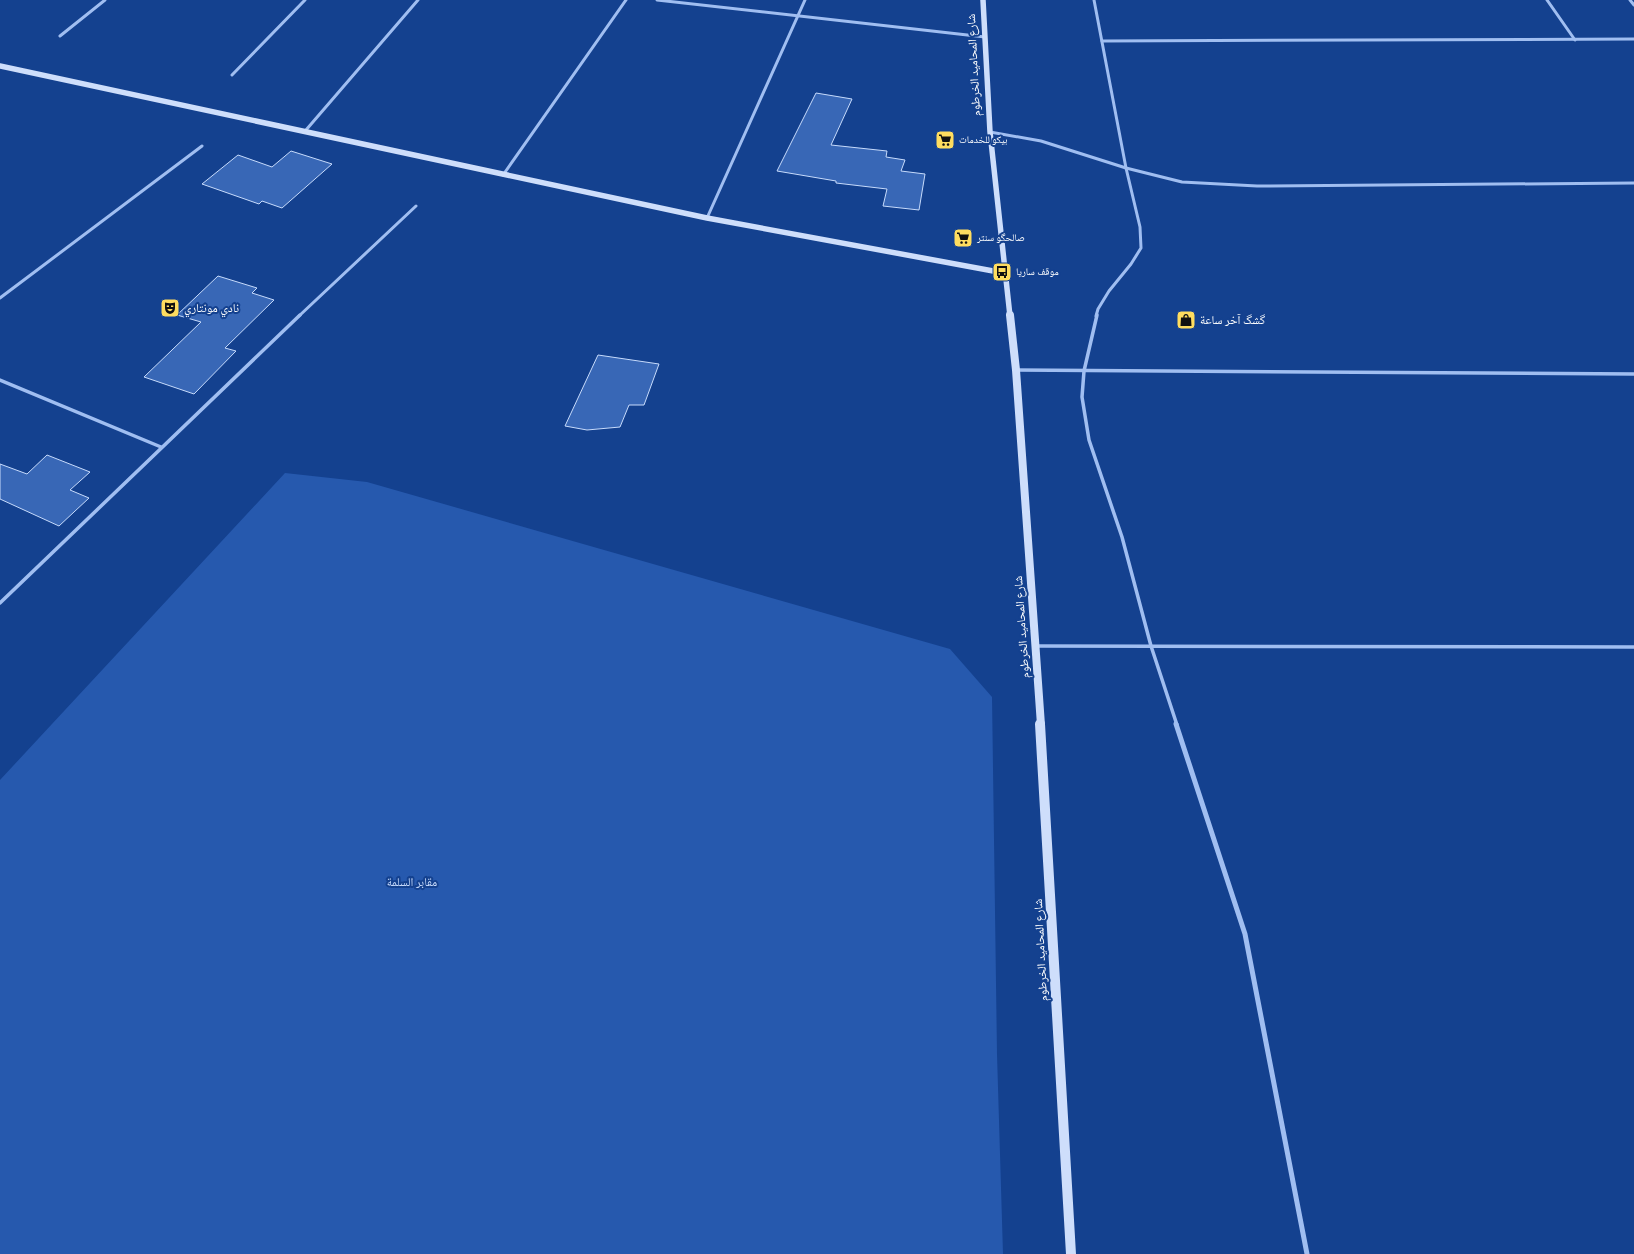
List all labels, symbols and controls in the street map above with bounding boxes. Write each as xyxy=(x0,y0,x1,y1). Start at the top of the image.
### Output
street label: شارع المحاميد الخرطوم xyxy=(964,13,984,117)
supermarket icon: بيكو للخدمات xyxy=(934,129,956,151)
place label: بيكو للخدمات xyxy=(959,134,1008,146)
supermarket icon: صالحگو سنتر xyxy=(952,227,974,249)
place label: صالحگو سنتر xyxy=(976,232,1025,244)
bus stop icon: موقف ساريا xyxy=(991,261,1013,283)
place label: موقف ساريا xyxy=(1016,266,1059,278)
theatre icon: نادي مونتاري xyxy=(159,297,181,319)
place label: نادي مونتاري xyxy=(184,301,239,318)
shop icon: گشگ آخر ساعة xyxy=(1175,309,1197,331)
place label: گشگ آخر ساعة xyxy=(1200,313,1265,328)
street label: شارع المحاميد الخرطوم xyxy=(1011,575,1033,679)
park label: مقابر السلمة xyxy=(387,875,437,890)
street label: شارع المحاميد الخرطوم xyxy=(1031,898,1051,1002)

